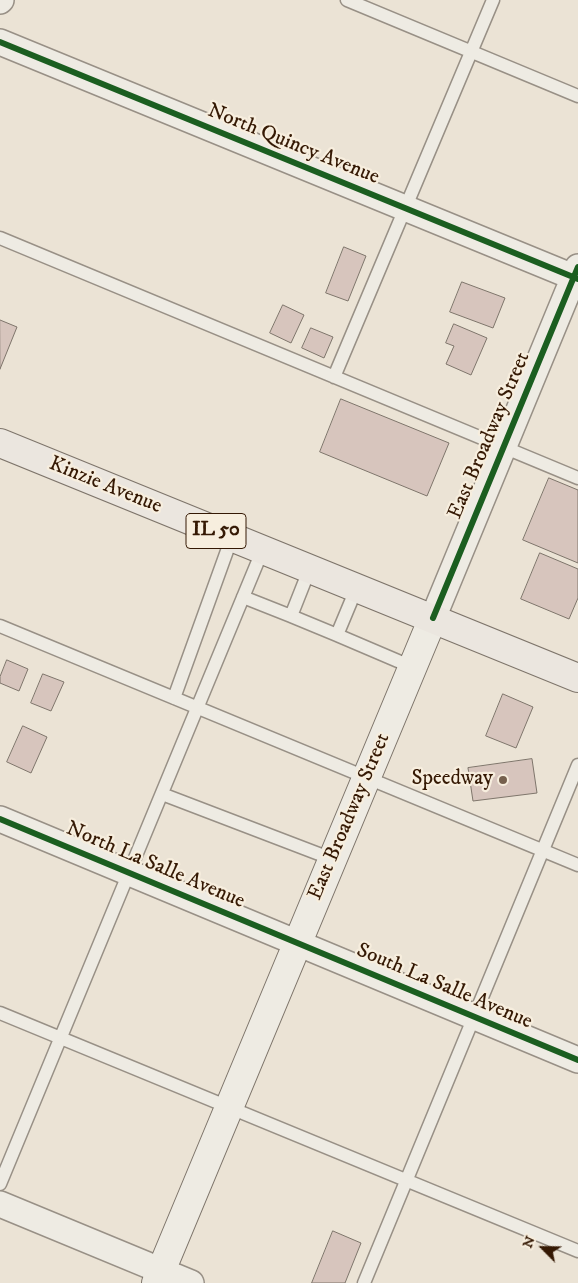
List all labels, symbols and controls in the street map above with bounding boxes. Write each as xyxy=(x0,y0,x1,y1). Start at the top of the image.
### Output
street label: North Quincy Avenue xyxy=(203,99,383,191)
street label: East Broadway Street xyxy=(443,349,537,523)
street label: Kinzie Avenue xyxy=(45,452,165,520)
road number: IL 50 xyxy=(186,514,246,548)
street label: East Broadway Street xyxy=(303,730,397,904)
place label: Speedway xyxy=(411,767,493,793)
marker: Speedway xyxy=(497,774,509,786)
street label: North La Salle Avenue xyxy=(62,817,248,915)
street label: South La Salle Avenue xyxy=(352,939,536,1035)
north arrow xyxy=(518,1223,568,1273)
text: N xyxy=(519,1233,540,1251)

